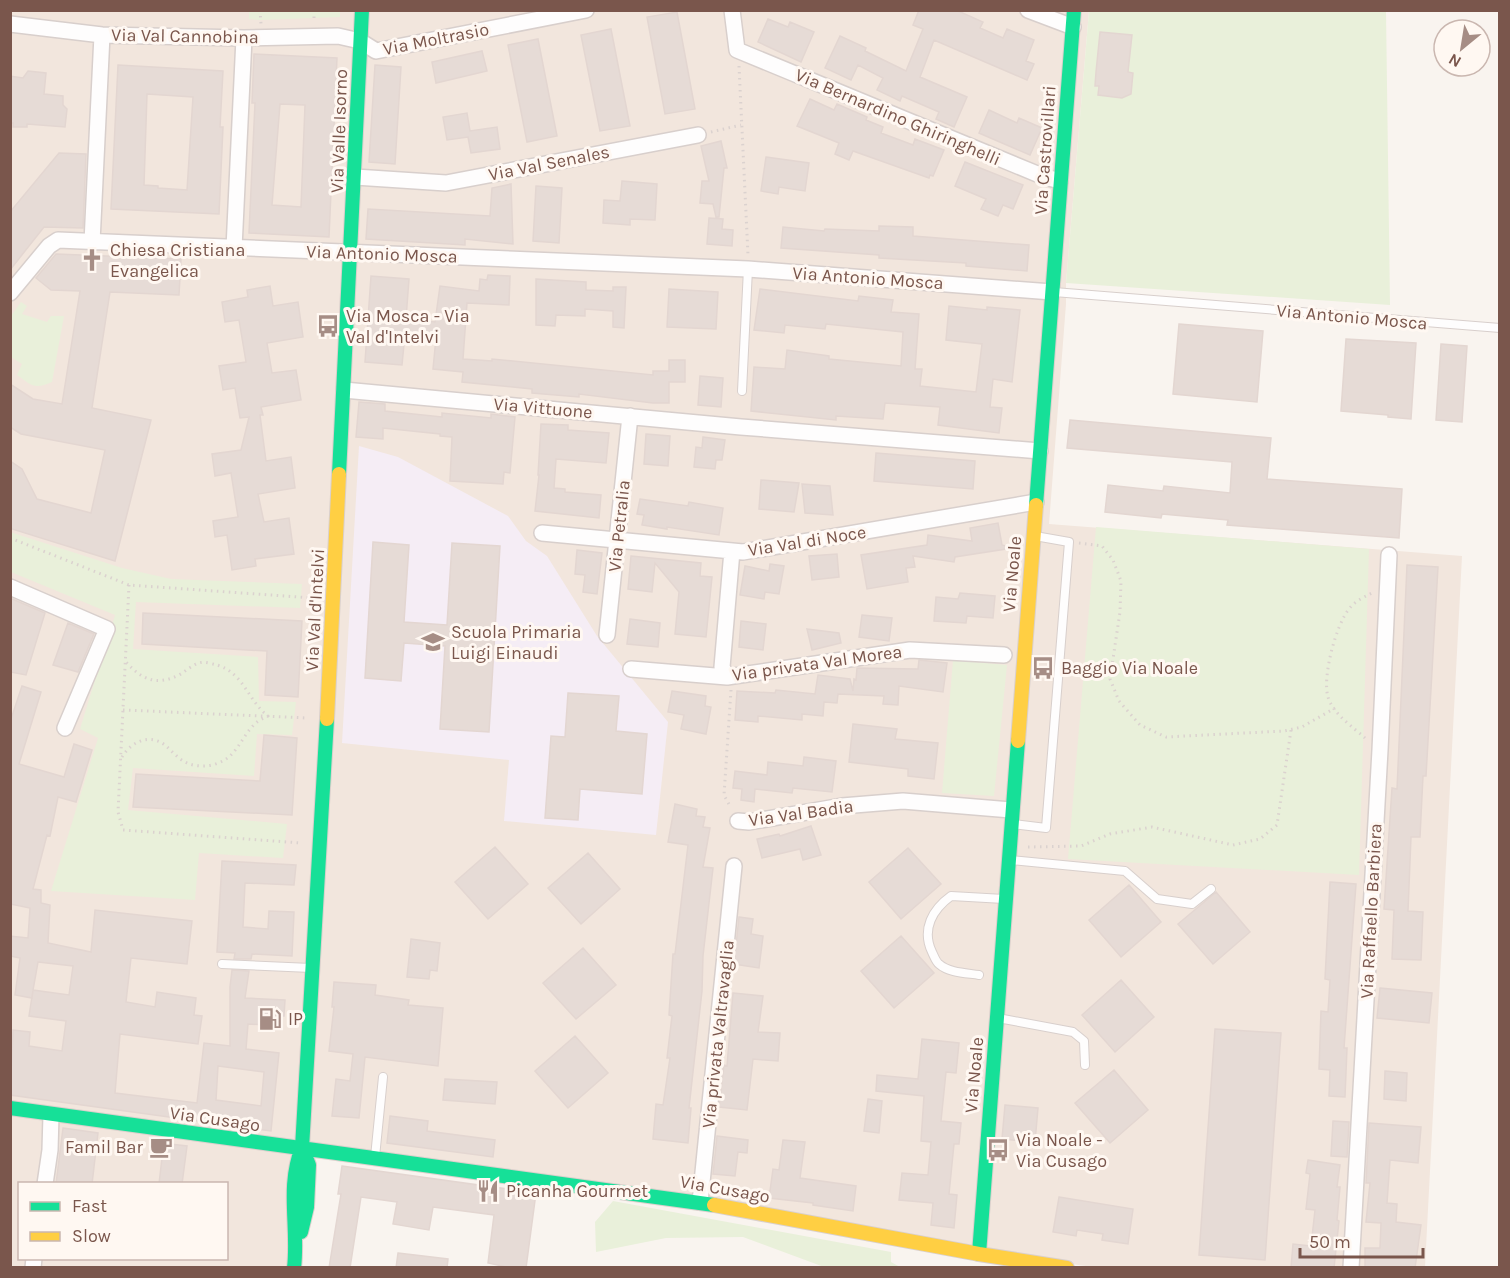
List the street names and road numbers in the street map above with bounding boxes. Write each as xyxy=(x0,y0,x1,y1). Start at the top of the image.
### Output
street label: Via Moltrasio xyxy=(381,18,491,60)
street label: Via Val Cannobina xyxy=(111,24,259,48)
street label: Via Bernardino Ghiringhelli xyxy=(792,64,1004,170)
street label: Via Valle Isorno xyxy=(326,69,352,193)
street label: Via Castrovillari xyxy=(1030,85,1060,215)
street label: Via Val Senales xyxy=(486,140,612,186)
street label: Via Antonio Mosca xyxy=(306,240,458,268)
street label: Via Antonio Mosca xyxy=(792,262,944,294)
street label: Via Antonio Mosca xyxy=(1276,299,1428,335)
street label: Via Vittuone xyxy=(492,393,594,423)
street label: Via Petralia xyxy=(603,479,635,573)
street label: Via Val di Noce xyxy=(746,521,868,561)
street label: Via Noale xyxy=(998,535,1026,613)
street label: Via Val d'Intelvi xyxy=(301,548,329,672)
street label: Via privata Val Morea xyxy=(731,640,903,686)
street label: Via Val Badia xyxy=(747,795,855,831)
street label: Via Raffaello Barbiera xyxy=(1355,823,1387,999)
street label: Via privata Valtravaglia xyxy=(697,939,739,1129)
street label: Via Noale xyxy=(960,1036,988,1114)
street label: Via Cusago xyxy=(168,1102,262,1136)
street label: Via Cusago xyxy=(678,1170,772,1208)

